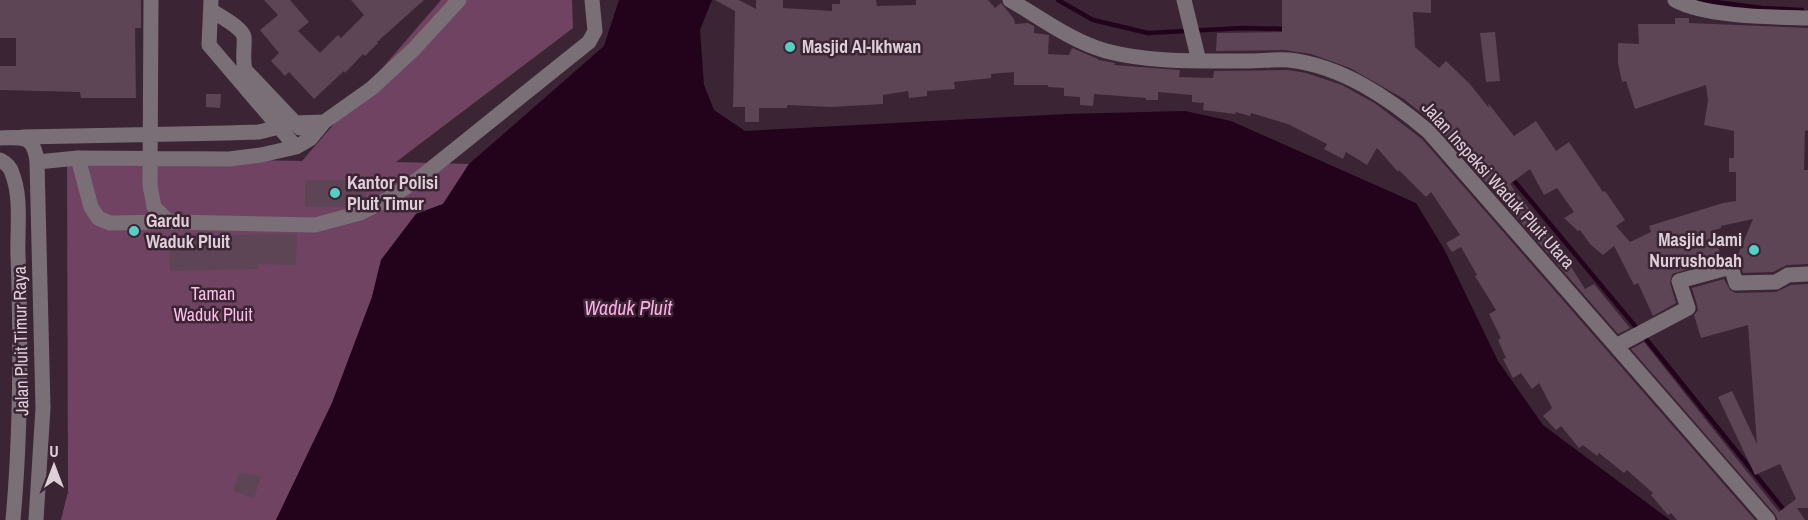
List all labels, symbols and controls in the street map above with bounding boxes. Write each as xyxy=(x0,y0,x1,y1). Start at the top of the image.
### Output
place label: Masjid Al-Ikhwan xyxy=(802,34,921,59)
marker: Masjid Al-Ikhwan xyxy=(783,40,797,54)
street label: Jalan Inspeksi Waduk Pluit Utara xyxy=(1416,95,1580,274)
place label: Kantor Polisi Pluit Timur xyxy=(347,170,438,216)
marker: Kantor Polisi Pluit Timur xyxy=(328,186,342,200)
place label: Gardu Waduk Pluit xyxy=(146,208,230,254)
marker: Gardu Waduk Pluit xyxy=(127,224,141,238)
place label: Masjid Jami Nurrushobah xyxy=(1649,227,1742,273)
marker: Masjid Jami Nurrushobah xyxy=(1747,243,1761,257)
street label: Jalan Pluit Timur Raya xyxy=(7,266,34,416)
park label: Taman Waduk Pluit xyxy=(173,281,253,327)
water label: Waduk Pluit xyxy=(584,294,672,321)
north arrow xyxy=(24,436,84,496)
text: U xyxy=(49,440,59,462)

